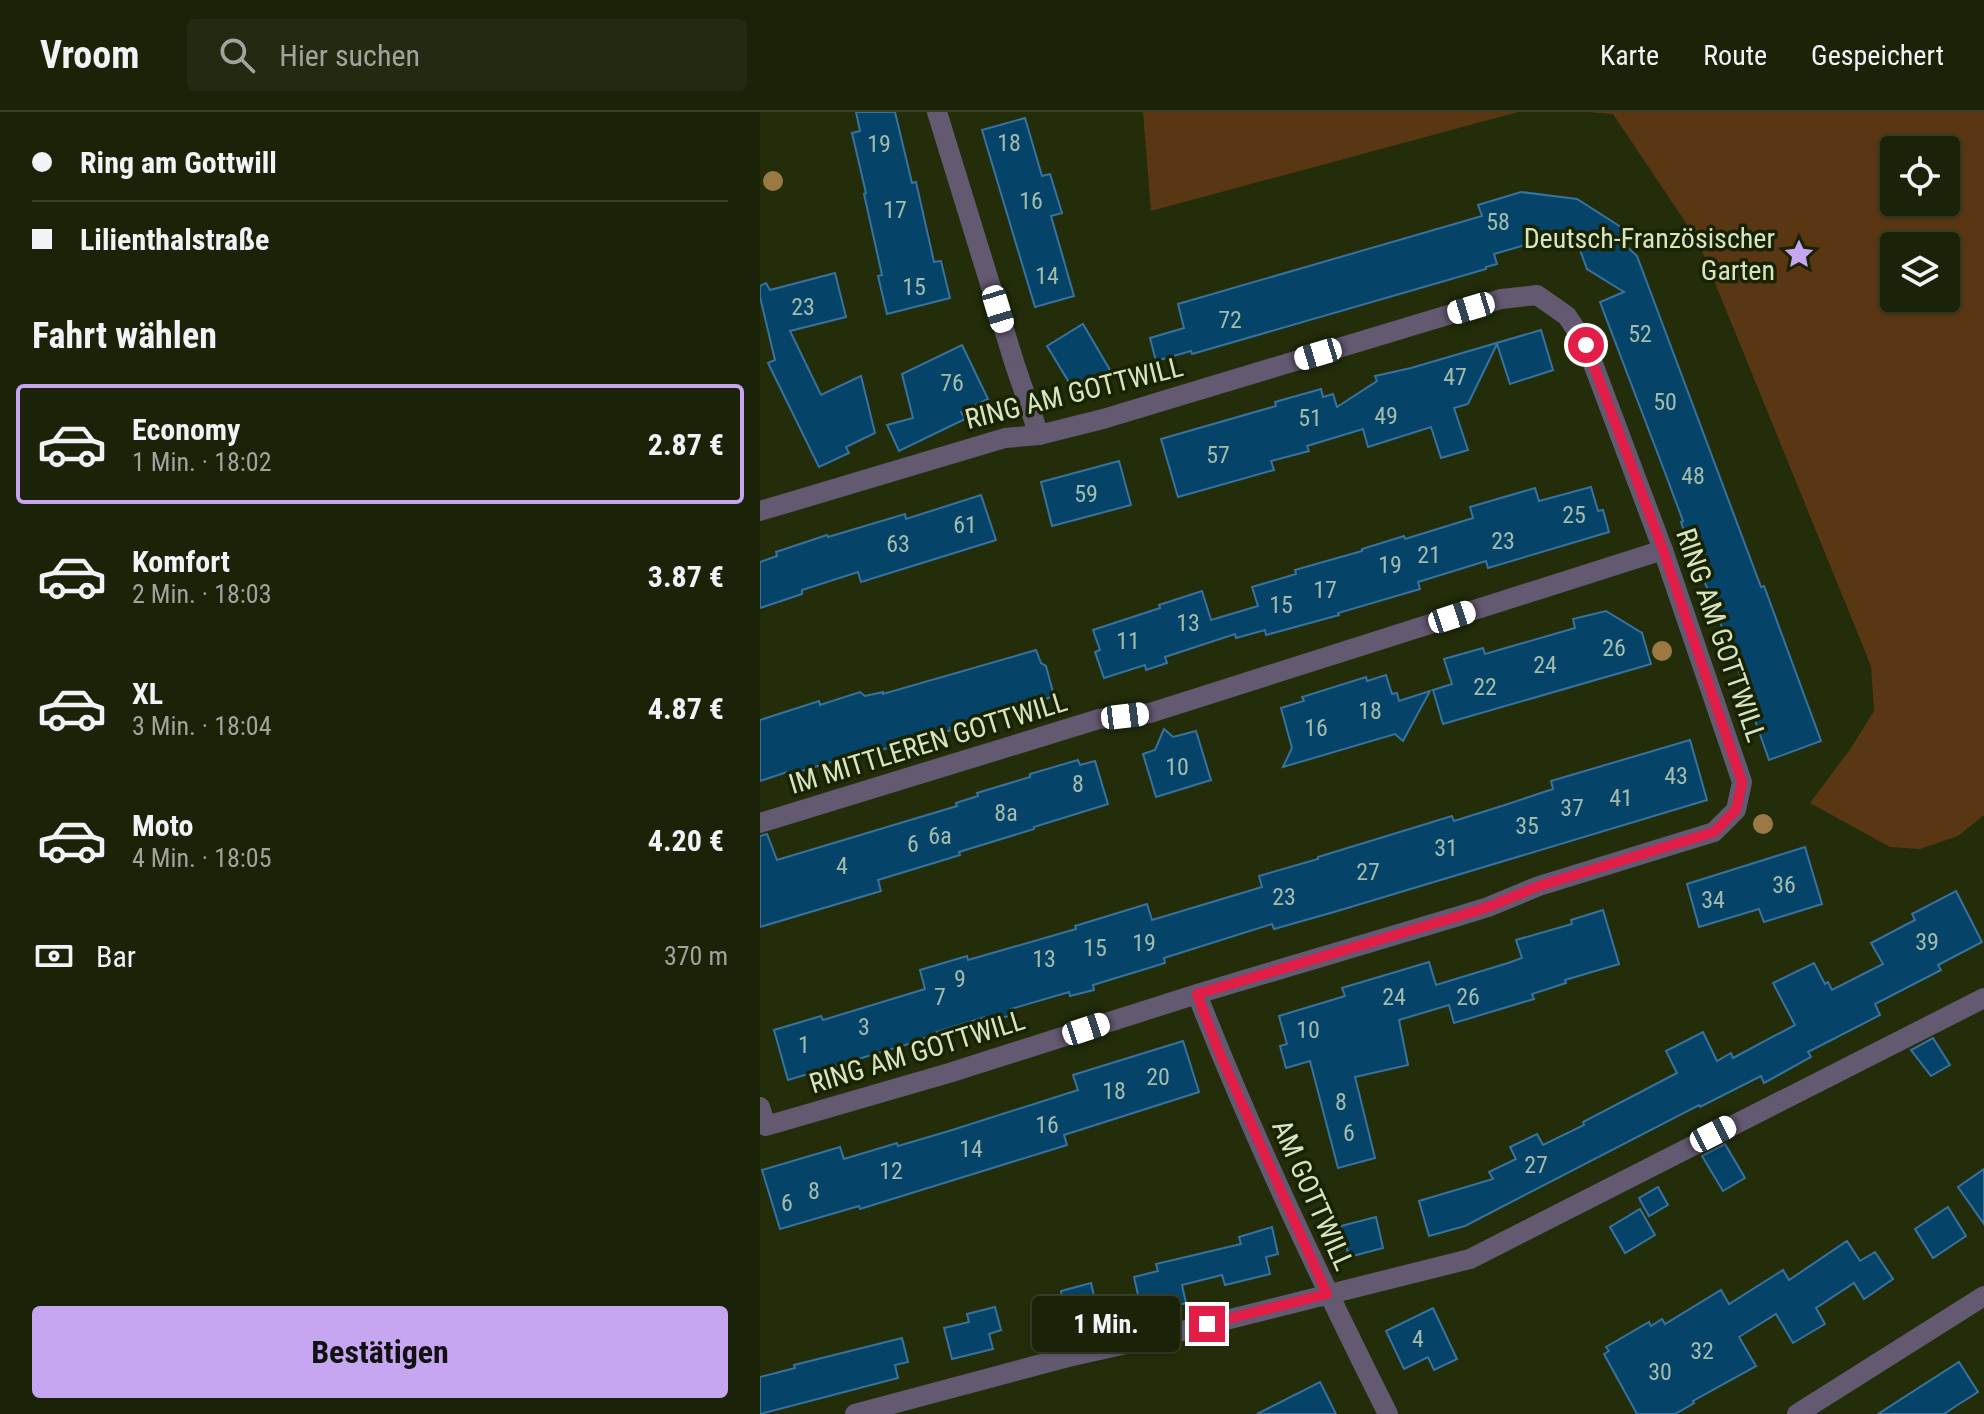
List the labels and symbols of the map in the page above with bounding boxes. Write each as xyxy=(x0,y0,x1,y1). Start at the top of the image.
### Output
house number: 18 xyxy=(997,129,1021,157)
house number: 19 xyxy=(867,130,891,158)
house number: 16 xyxy=(1019,187,1043,215)
house number: 17 xyxy=(883,196,907,224)
house number: 58 xyxy=(1486,208,1510,236)
place label: Deutsch-Französischer Garten xyxy=(1524,222,1775,287)
place icon: Deutsch-Französischer Garten xyxy=(1782,237,1816,271)
house number: 14 xyxy=(1035,262,1059,290)
house number: 15 xyxy=(902,273,926,301)
car xyxy=(980,283,1016,335)
car xyxy=(1445,290,1497,326)
house number: 23 xyxy=(791,293,815,321)
house number: 72 xyxy=(1218,306,1242,334)
house number: 52 xyxy=(1628,320,1652,348)
route start xyxy=(1568,327,1604,363)
car xyxy=(1292,336,1344,372)
street label: RING AM GOTTWILL xyxy=(962,350,1186,436)
house number: 47 xyxy=(1443,363,1467,391)
house number: 76 xyxy=(940,369,964,397)
house number: 50 xyxy=(1653,388,1677,416)
house number: 49 xyxy=(1374,402,1398,430)
house number: 51 xyxy=(1298,404,1322,432)
house number: 57 xyxy=(1206,441,1230,469)
house number: 48 xyxy=(1681,462,1705,490)
house number: 59 xyxy=(1074,480,1098,508)
house number: 25 xyxy=(1562,501,1586,529)
house number: 61 xyxy=(953,511,977,539)
street label: RING AM GOTTWILL xyxy=(1669,524,1773,746)
house number: 23 xyxy=(1491,527,1515,555)
house number: 63 xyxy=(886,530,910,558)
house number: 21 xyxy=(1417,541,1441,569)
house number: 19 xyxy=(1378,551,1402,579)
house number: 17 xyxy=(1313,576,1337,604)
house number: 15 xyxy=(1269,591,1293,619)
car xyxy=(1425,598,1479,636)
house number: 13 xyxy=(1176,609,1200,637)
house number: 11 xyxy=(1116,627,1140,655)
house number: 26 xyxy=(1602,634,1626,662)
house number: 24 xyxy=(1533,651,1557,679)
house number: 22 xyxy=(1473,673,1497,701)
street label: IM MITTLEREN GOTTWILL xyxy=(785,685,1071,801)
house number: 18 xyxy=(1358,697,1382,725)
car xyxy=(1100,701,1150,731)
house number: 16 xyxy=(1304,714,1328,742)
house number: 10 xyxy=(1165,753,1189,781)
house number: 43 xyxy=(1664,762,1688,790)
house number: 8 xyxy=(1072,770,1084,798)
house number: 41 xyxy=(1609,784,1633,812)
house number: 37 xyxy=(1560,794,1584,822)
house number: 8a xyxy=(994,799,1018,827)
house number: 35 xyxy=(1515,812,1539,840)
house number: 6a xyxy=(928,822,952,850)
house number: 6 xyxy=(907,830,919,858)
house number: 31 xyxy=(1434,834,1458,862)
house number: 4 xyxy=(836,852,848,880)
house number: 27 xyxy=(1356,858,1380,886)
house number: 36 xyxy=(1772,871,1796,899)
house number: 23 xyxy=(1272,883,1296,911)
house number: 34 xyxy=(1701,886,1725,914)
house number: 39 xyxy=(1915,928,1939,956)
house number: 19 xyxy=(1132,929,1156,957)
house number: 15 xyxy=(1083,934,1107,962)
house number: 13 xyxy=(1032,945,1056,973)
house number: 9 xyxy=(954,965,966,993)
house number: 7 xyxy=(934,983,946,1011)
house number: 24 xyxy=(1382,983,1406,1011)
house number: 26 xyxy=(1456,983,1480,1011)
street label: RING AM GOTTWILL xyxy=(805,1004,1029,1100)
car xyxy=(1059,1010,1113,1048)
house number: 3 xyxy=(858,1013,870,1041)
house number: 10 xyxy=(1296,1016,1320,1044)
house number: 1 xyxy=(798,1031,810,1059)
house number: 20 xyxy=(1146,1063,1170,1091)
house number: 18 xyxy=(1102,1077,1126,1105)
house number: 8 xyxy=(1335,1088,1347,1116)
house number: 16 xyxy=(1035,1111,1059,1139)
car xyxy=(1686,1112,1740,1156)
street label: AM GOTTWILL xyxy=(1265,1115,1361,1275)
house number: 6 xyxy=(1343,1119,1355,1147)
house number: 14 xyxy=(959,1135,983,1163)
house number: 27 xyxy=(1524,1151,1548,1179)
house number: 12 xyxy=(879,1157,903,1185)
house number: 8 xyxy=(808,1177,820,1205)
house number: 6 xyxy=(781,1189,793,1217)
callout: 1 Min. xyxy=(1031,1296,1179,1352)
route end xyxy=(1189,1306,1225,1342)
house number: 4 xyxy=(1412,1325,1424,1353)
house number: 32 xyxy=(1690,1337,1714,1365)
house number: 30 xyxy=(1648,1358,1672,1386)

